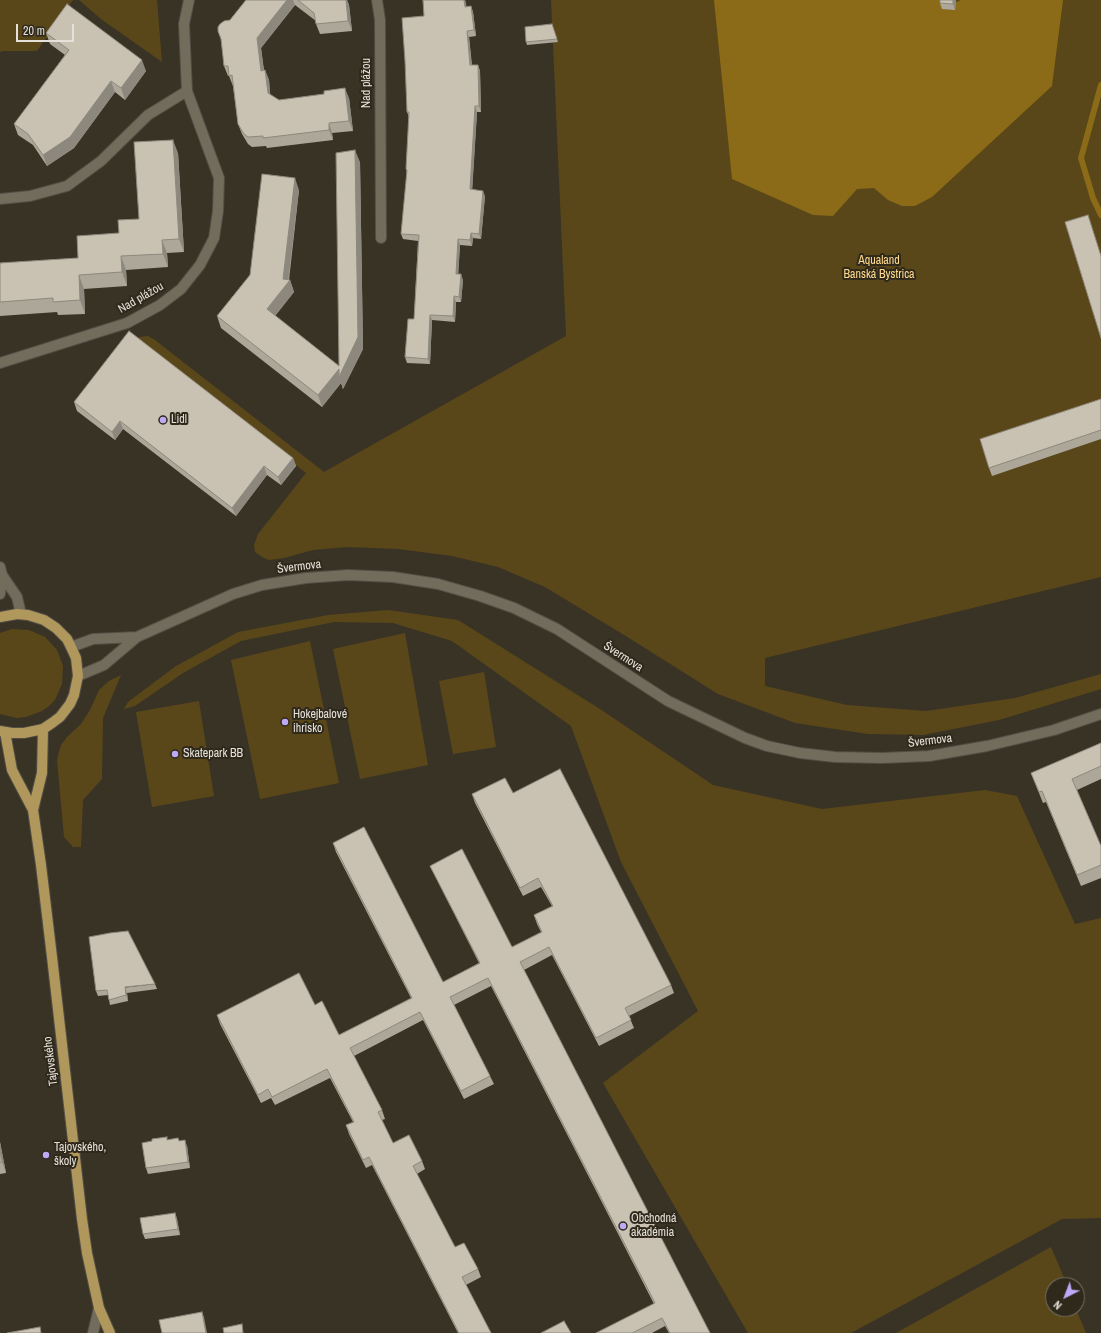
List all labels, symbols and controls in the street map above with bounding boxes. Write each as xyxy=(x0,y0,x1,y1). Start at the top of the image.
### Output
scale bar xyxy=(18,16,76,42)
text: 20 m xyxy=(23,23,45,39)
street label: Nad plážou xyxy=(360,58,374,108)
park label: Aqualand Banská Bystrica xyxy=(843,254,915,282)
street label: Nad plážou xyxy=(116,279,166,317)
place label: Lidl xyxy=(171,413,187,427)
marker: Lidl xyxy=(158,415,168,425)
street label: Švermova xyxy=(276,557,322,577)
street label: Švermova xyxy=(601,639,645,675)
place label: Hokejbalové ihrisko xyxy=(293,708,347,736)
marker: Hokejbalové ihrisko xyxy=(280,717,290,727)
street label: Švermova xyxy=(907,731,953,751)
place label: Skatepark BB xyxy=(183,747,243,761)
marker: Skatepark BB xyxy=(170,749,180,759)
street label: Tajovského xyxy=(41,1036,61,1086)
place label: Tajovského, školy xyxy=(54,1141,106,1169)
marker: Tajovského, školy xyxy=(41,1150,51,1160)
place label: Obchodná akadémia xyxy=(631,1212,676,1240)
marker: Obchodná akadémia xyxy=(618,1221,628,1231)
north arrow xyxy=(1045,1277,1085,1317)
text: N xyxy=(1051,1298,1065,1313)

